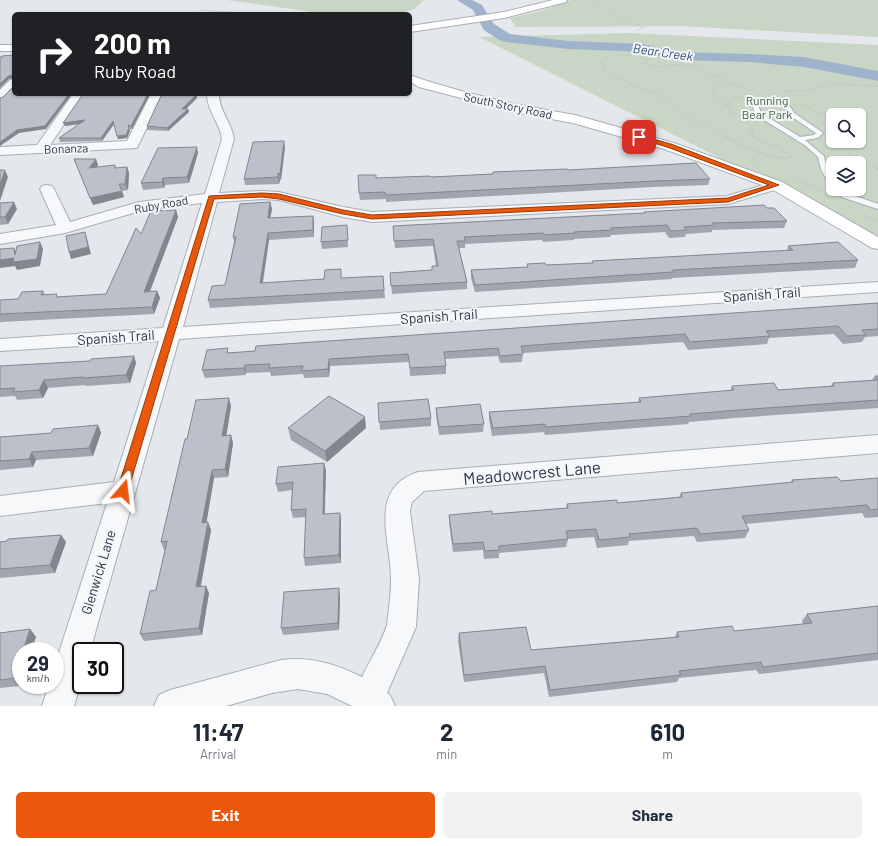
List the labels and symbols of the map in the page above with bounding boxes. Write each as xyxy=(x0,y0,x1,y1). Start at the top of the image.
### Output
water label: Bear Creek xyxy=(632,40,695,64)
street label: South Story Road xyxy=(462,89,554,121)
park label: Running Bear Park xyxy=(742,93,792,121)
pin xyxy=(622,120,656,154)
street label: Bonanza xyxy=(43,140,89,156)
street label: Ruby Road xyxy=(133,192,189,216)
street label: Spanish Trail xyxy=(723,283,801,305)
street label: Spanish Trail xyxy=(400,305,478,327)
street label: Spanish Trail xyxy=(77,326,155,348)
street label: Meadowcrest Lane xyxy=(462,456,602,488)
position arrow xyxy=(102,470,144,512)
street label: Glenwick Lane xyxy=(77,528,119,616)
speed limit sign: 30 xyxy=(72,642,124,694)

